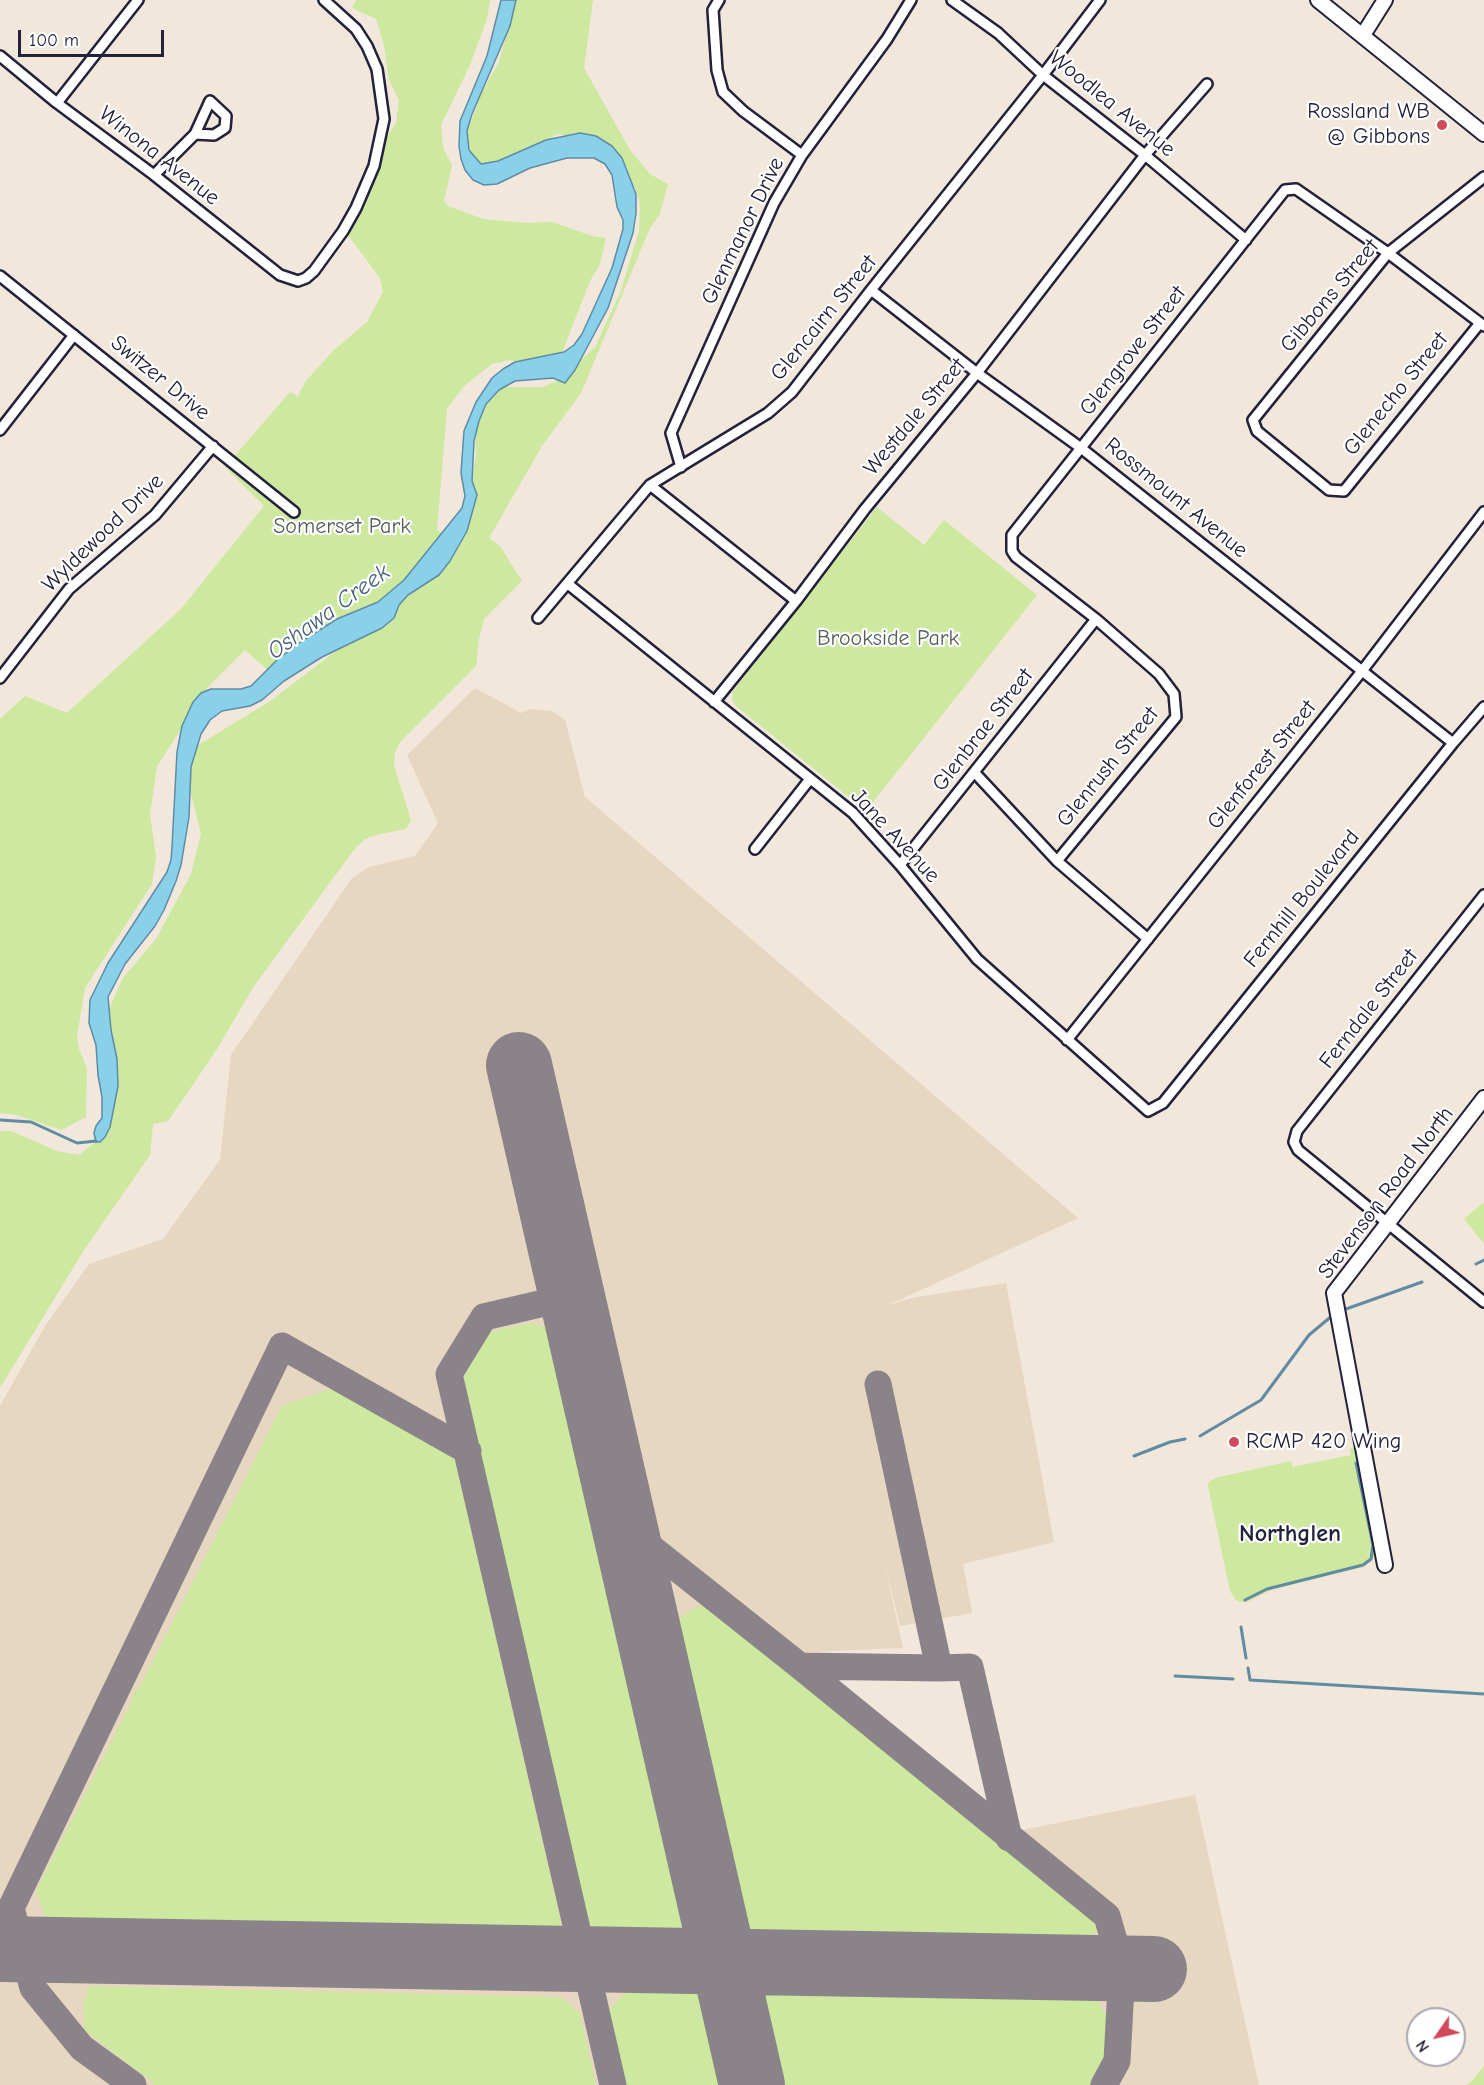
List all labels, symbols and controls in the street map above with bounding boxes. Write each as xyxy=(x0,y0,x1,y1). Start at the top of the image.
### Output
scale bar xyxy=(21,18,166,56)
text: 100 m xyxy=(29,30,79,51)
street label: Woodlea Avenue xyxy=(1044,45,1180,163)
place label: Rossland WB @ Gibbons xyxy=(1307,99,1430,150)
street label: Winona Avenue xyxy=(93,101,225,211)
marker: Rossland WB @ Gibbons xyxy=(1435,118,1449,132)
street label: Glenmanor Drive xyxy=(696,153,790,309)
street label: Gibbons Street xyxy=(1275,234,1385,358)
street label: Glencairn Street xyxy=(765,250,883,386)
street label: Glengrove Street xyxy=(1074,281,1192,421)
street label: Glenecho Street xyxy=(1338,327,1454,461)
street label: Switzer Drive xyxy=(105,330,215,426)
street label: Westdale Street xyxy=(858,353,972,481)
street label: Rossmount Avenue xyxy=(1099,432,1253,564)
street label: Wyldewood Drive xyxy=(37,468,169,598)
park label: Somerset Park xyxy=(273,514,411,540)
water label: Oshawa Creek xyxy=(262,558,396,666)
park label: Brookside Park xyxy=(817,626,959,652)
street label: Glenbrae Street xyxy=(927,663,1039,797)
street label: Glenforest Street xyxy=(1202,695,1322,835)
street label: Glenrush Street xyxy=(1051,702,1165,832)
street label: Jane Avenue xyxy=(845,784,945,888)
street label: Fernhill Boulevard xyxy=(1238,825,1366,973)
street label: Ferndale Street xyxy=(1314,944,1424,1074)
street label: Stevenson Road North xyxy=(1313,1102,1459,1284)
place label: RCMP 420 Wing xyxy=(1246,1429,1402,1455)
marker: RCMP 420 Wing xyxy=(1227,1435,1241,1449)
district label: Northglen xyxy=(1239,1520,1341,1548)
north arrow xyxy=(1406,2007,1466,2067)
text: N xyxy=(1412,2037,1433,2055)

